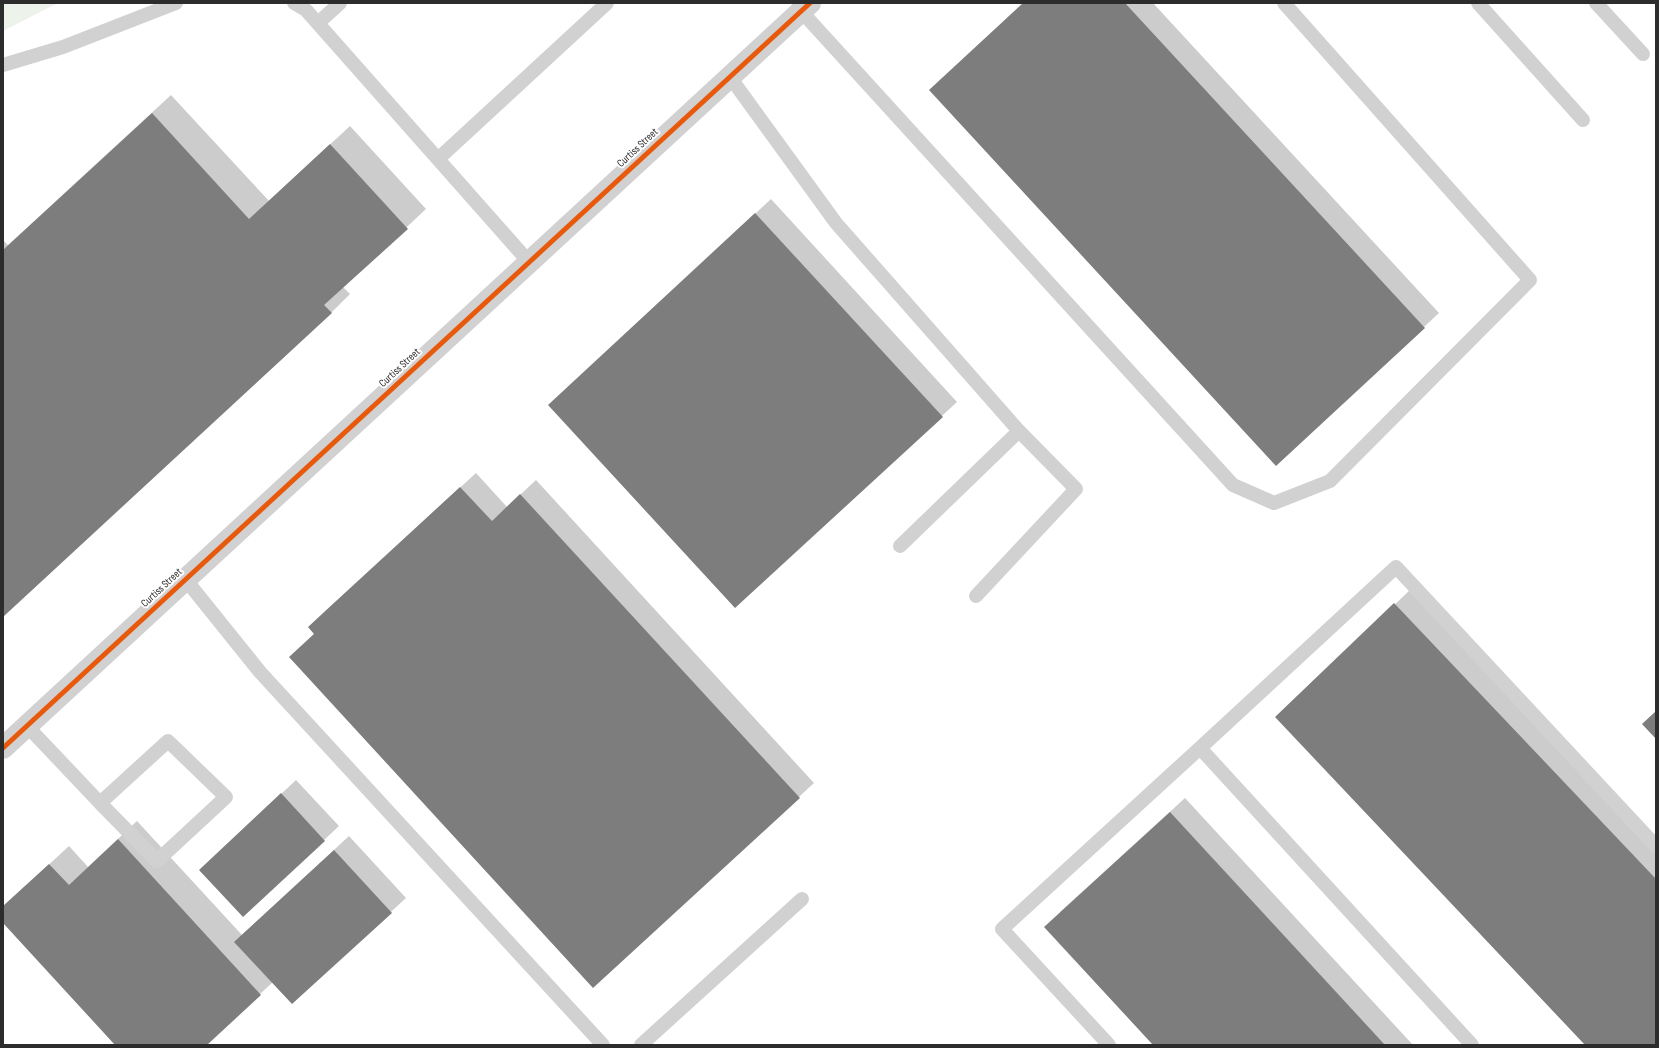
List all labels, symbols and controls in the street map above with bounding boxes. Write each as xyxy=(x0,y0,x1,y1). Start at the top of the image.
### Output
street label: Curtiss Street xyxy=(615,126,661,170)
street label: Curtiss Street xyxy=(377,346,423,390)
street label: Curtiss Street xyxy=(139,566,185,610)

